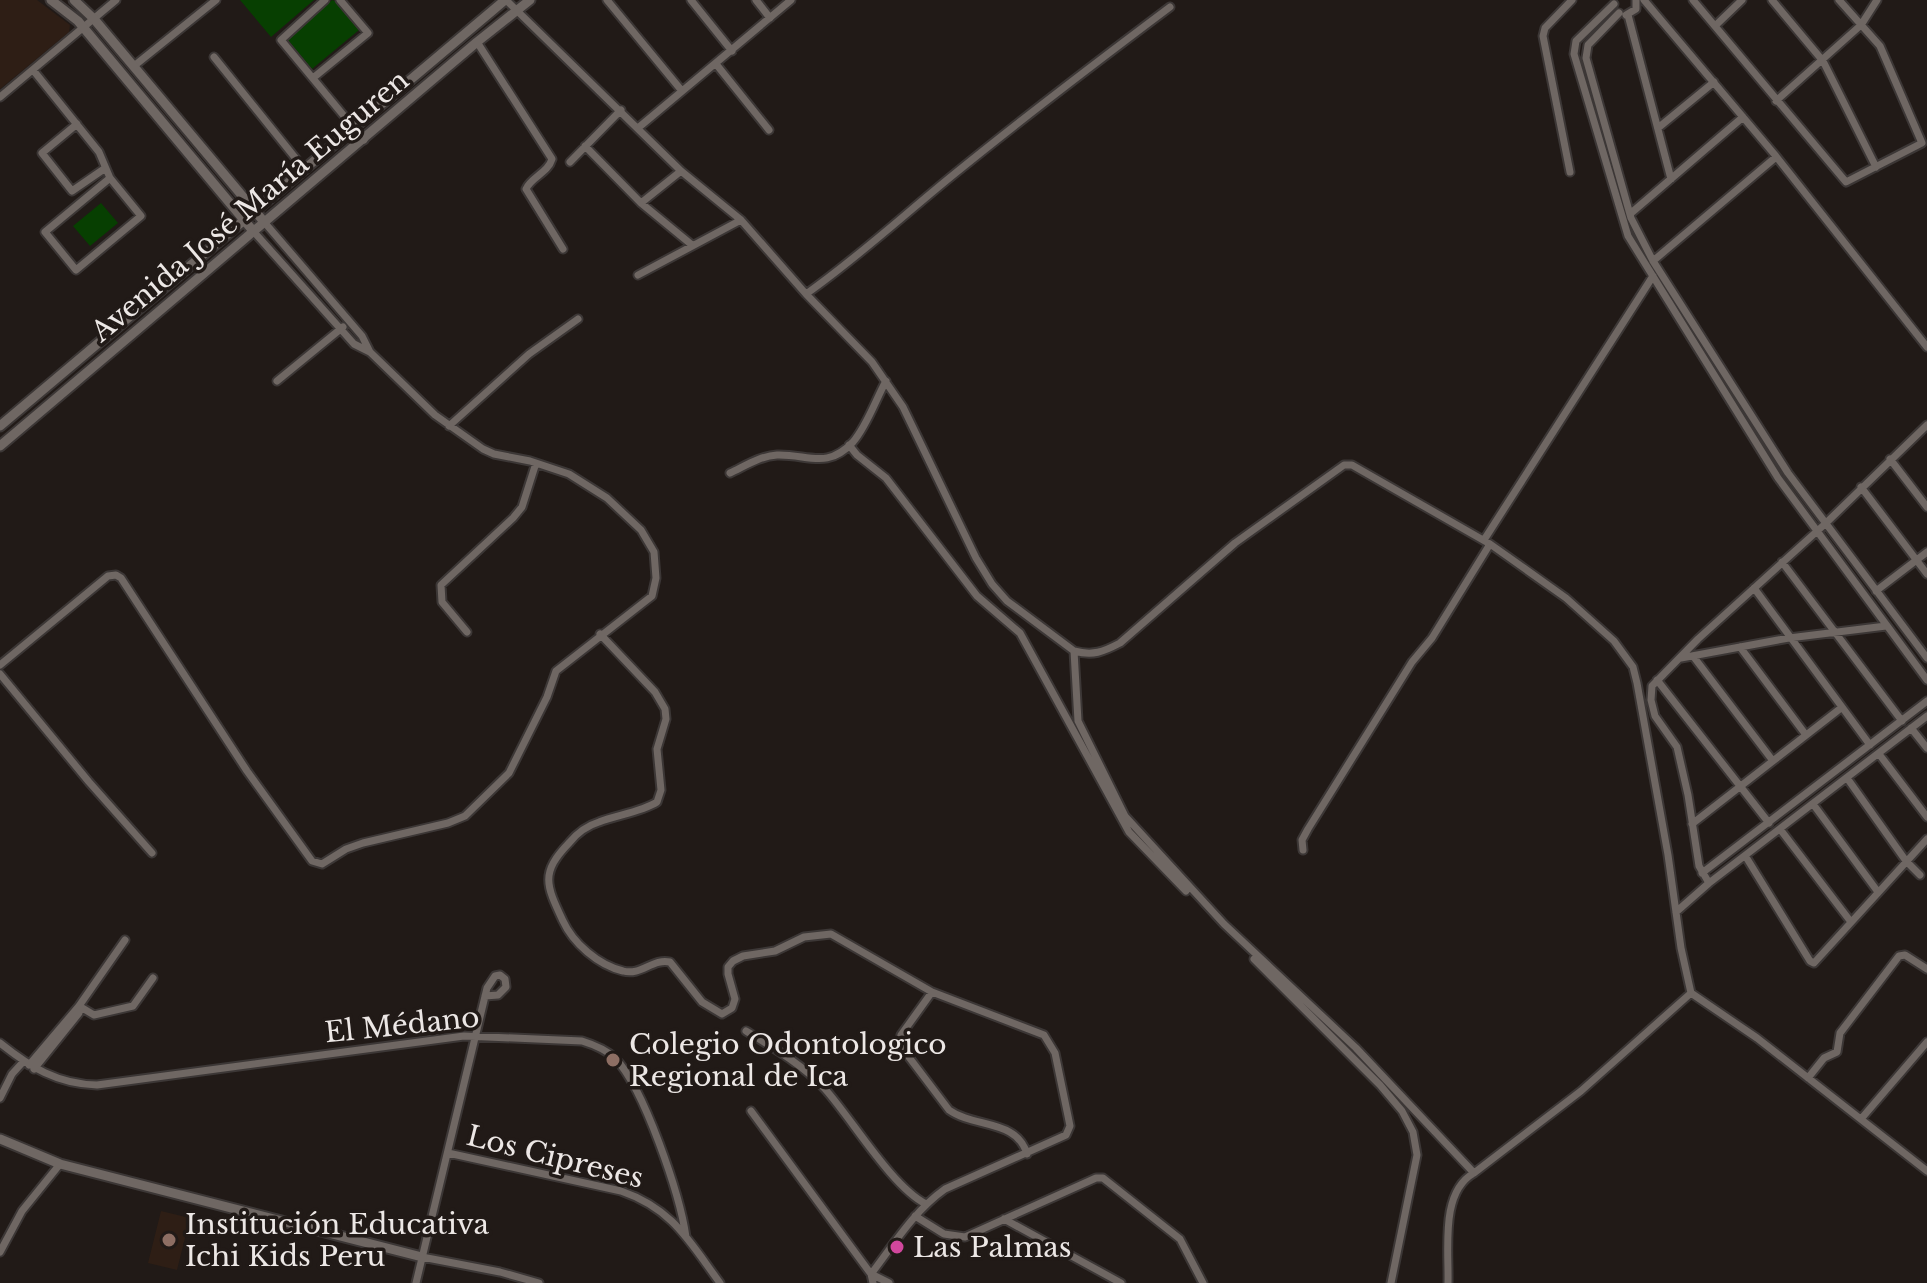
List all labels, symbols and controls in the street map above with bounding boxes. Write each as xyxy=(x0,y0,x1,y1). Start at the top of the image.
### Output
street label: Avenida José María Euguren xyxy=(83,63,416,350)
street label: El Médano xyxy=(323,999,481,1051)
place label: Colegio Odontologico Regional de Ica xyxy=(629,1027,947,1094)
marker: Colegio Odontologico Regional de Ica xyxy=(604,1051,622,1069)
street label: Los Cipreses xyxy=(463,1118,647,1196)
place label: Institución Educativa Ichi Kids Peru xyxy=(185,1207,490,1274)
place label: Las Palmas xyxy=(913,1230,1071,1265)
marker: Institución Educativa Ichi Kids Peru xyxy=(160,1231,178,1249)
marker: Las Palmas xyxy=(888,1238,906,1256)

